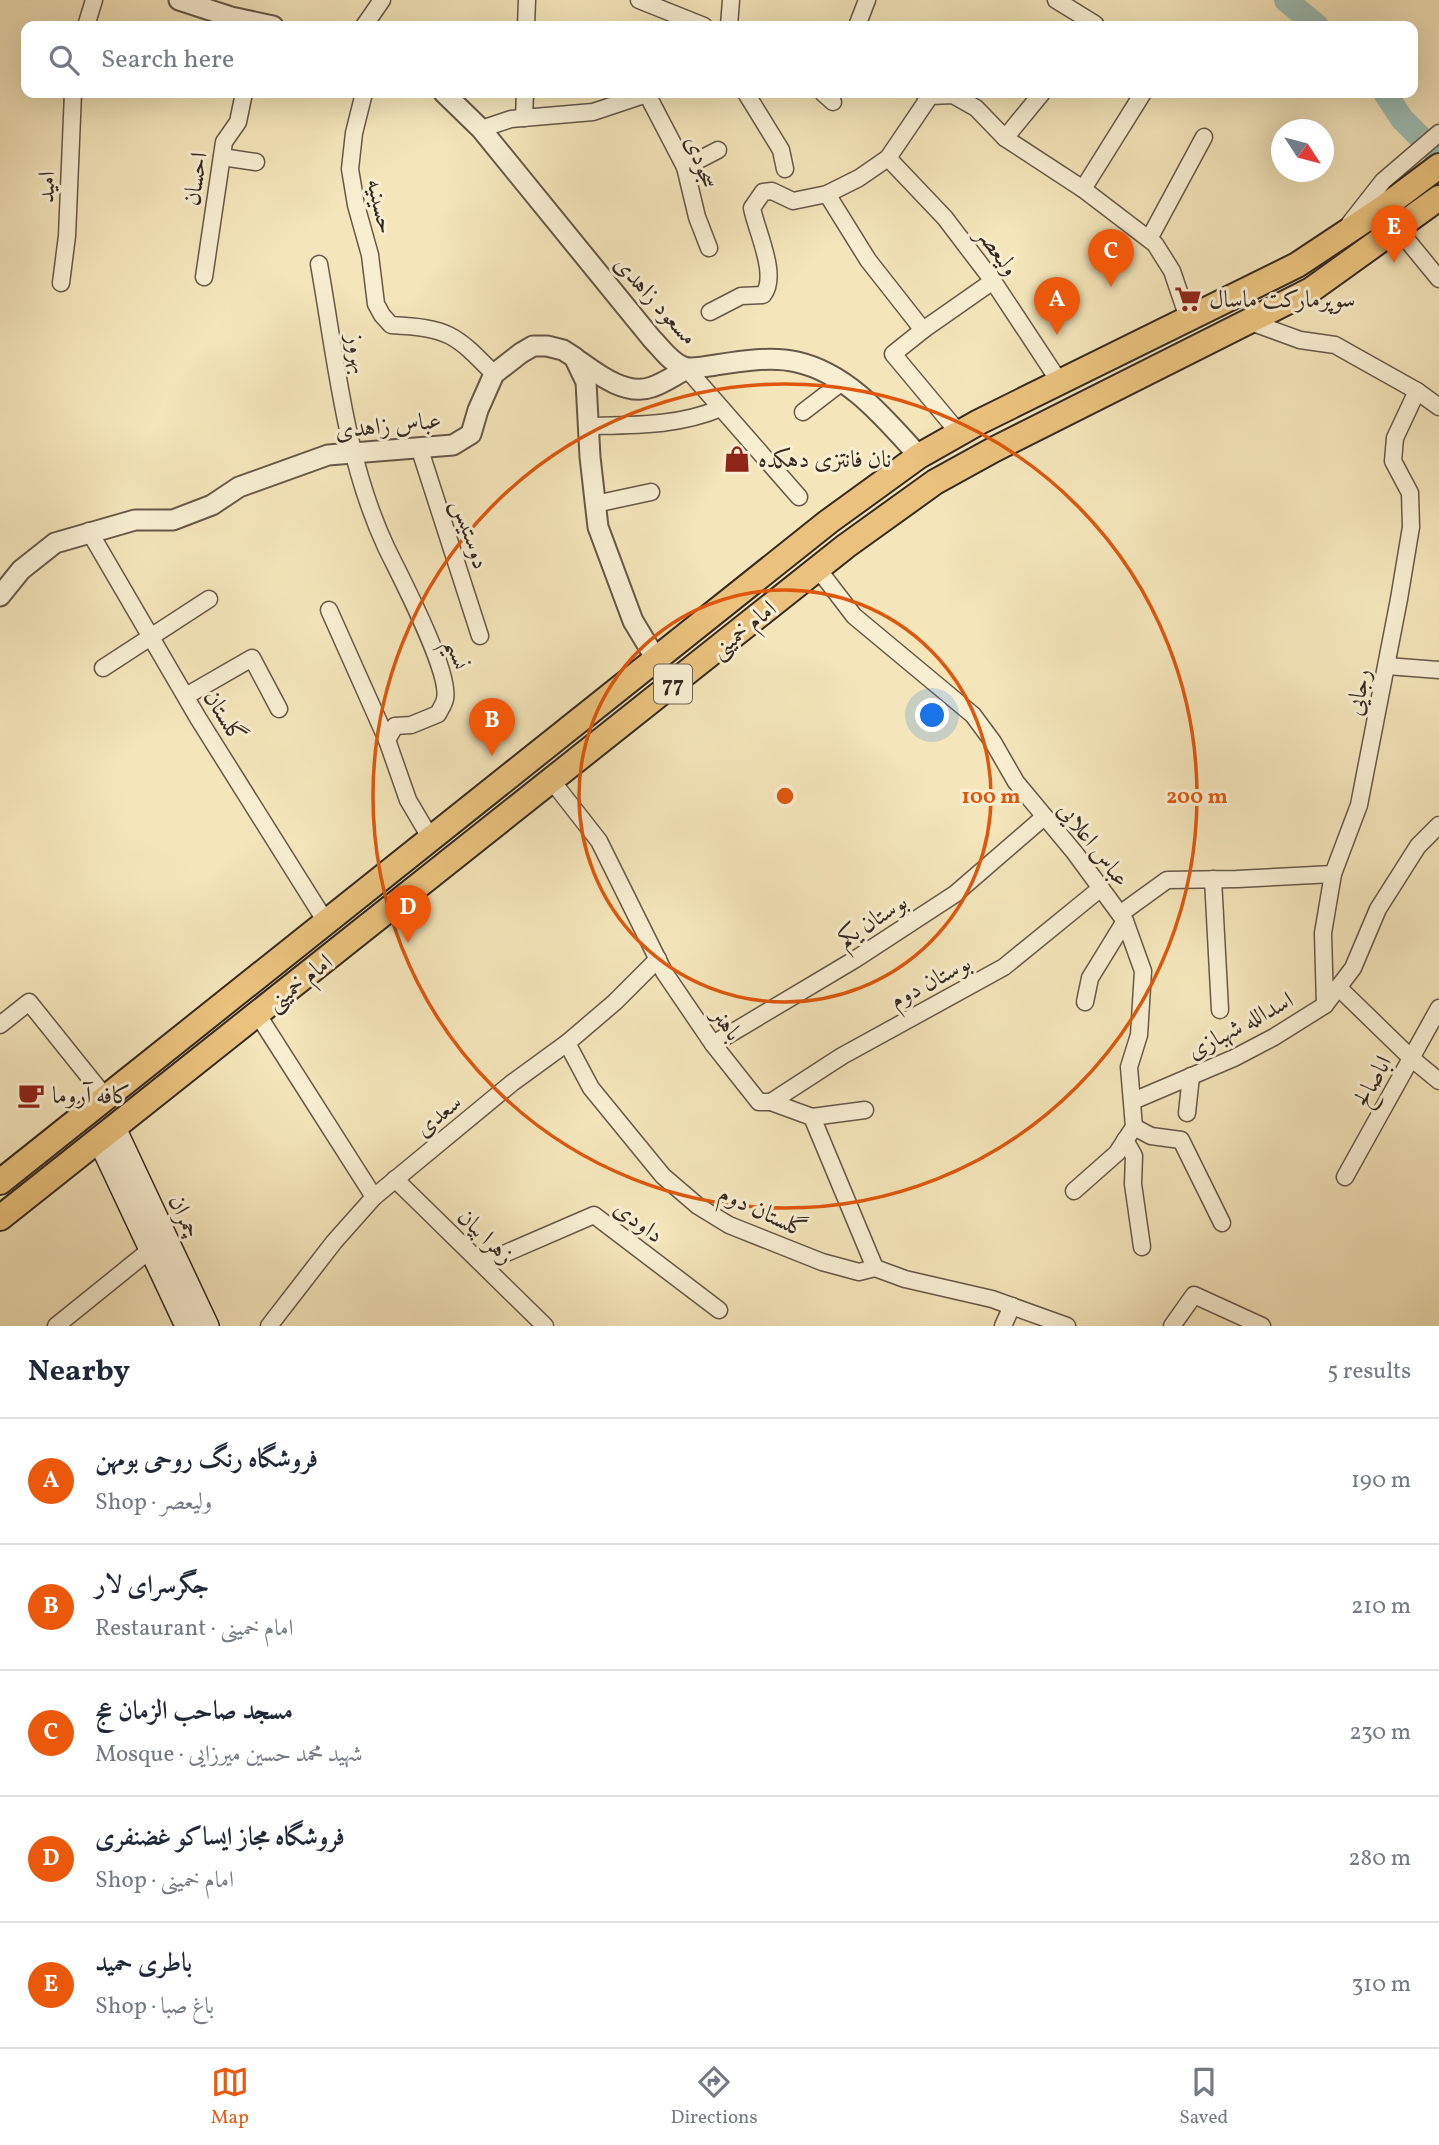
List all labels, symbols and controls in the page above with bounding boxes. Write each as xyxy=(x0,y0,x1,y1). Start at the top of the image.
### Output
search box xyxy=(21,21,1418,98)
icon: search xyxy=(45,41,83,79)
text: Search here xyxy=(101,42,234,78)
north arrow xyxy=(1271,119,1334,182)
street label: سجودی xyxy=(675,131,725,194)
street label: احسان xyxy=(176,150,218,209)
street label: امید xyxy=(30,171,66,204)
street label: حسینیه xyxy=(356,175,402,238)
pin: E xyxy=(1371,205,1417,263)
street label: ولیعصر xyxy=(965,218,1026,284)
pin: C xyxy=(1088,229,1134,287)
street label: مسعود زاهدی xyxy=(605,249,704,354)
pin: A xyxy=(1034,277,1080,335)
supermarket icon: سوپرمارکت ماسال xyxy=(1173,284,1203,314)
place label: سوپرمارکت ماسال xyxy=(1209,284,1355,318)
street label: بهروز xyxy=(335,330,376,377)
street label: عباس زاهدی xyxy=(333,405,443,449)
shop icon: نان فانتزی دهکده xyxy=(722,444,752,474)
place label: نان فانتزی دهکده xyxy=(758,444,891,478)
street label: دوستیس xyxy=(442,495,496,574)
street label: امام خمینی xyxy=(704,593,786,669)
street label: نسیم xyxy=(430,635,477,676)
road number: 77 xyxy=(654,664,692,704)
street label: رجایی xyxy=(1339,666,1381,719)
street label: گلستان xyxy=(194,684,253,750)
pin: B xyxy=(469,698,515,756)
your location xyxy=(915,698,949,732)
text: 100 m xyxy=(961,783,1021,812)
text: 200 m xyxy=(1166,783,1228,812)
centre of rings xyxy=(773,784,797,808)
street label: عباس اعلایی xyxy=(1048,795,1137,895)
pin: D xyxy=(385,885,431,943)
street label: بوستان یکم xyxy=(831,886,917,960)
street label: امام خمینی xyxy=(260,947,342,1022)
street label: بوستان دوم xyxy=(884,947,979,1020)
street label: اسدالله شهبازی xyxy=(1182,984,1300,1069)
street label: باهنر xyxy=(700,999,749,1049)
street label: اباصالح xyxy=(1346,1050,1403,1114)
cafe icon: کافه آروما xyxy=(16,1080,46,1110)
place label: کافه آروما xyxy=(52,1080,131,1114)
street label: سعدی xyxy=(408,1087,470,1146)
street label: گلستان دوم xyxy=(712,1178,812,1250)
street label: چمران xyxy=(158,1189,208,1244)
street label: داودی xyxy=(606,1193,670,1253)
street label: زهرا بیان xyxy=(448,1202,521,1273)
text: Nearby xyxy=(28,1351,130,1393)
text: 5 results xyxy=(1327,1356,1411,1388)
text: فروشگاه رنگ روحی بومهن xyxy=(95,1442,318,1478)
text: A xyxy=(43,1465,59,1497)
text: 190 m xyxy=(1351,1465,1411,1497)
text: Shop · ولیعصر xyxy=(95,1487,212,1519)
text: جگرسرای لار xyxy=(95,1568,209,1604)
text: B xyxy=(43,1591,59,1623)
text: 210 m xyxy=(1351,1591,1411,1623)
text: Restaurant · امام خمینی xyxy=(95,1613,293,1645)
text: مسجد صاحب الزمان عج xyxy=(95,1694,293,1730)
text: C xyxy=(44,1717,58,1749)
text: 230 m xyxy=(1349,1717,1411,1749)
text: Mosque · شهید محمد حسین میرزایی xyxy=(95,1739,363,1771)
text: فروشگاه مجاز ایساکو غضنفری xyxy=(95,1820,345,1856)
text: D xyxy=(43,1843,59,1875)
text: 280 m xyxy=(1348,1843,1411,1875)
text: Shop · امام خمینی xyxy=(95,1865,234,1897)
text: باطری حمید xyxy=(95,1946,192,1982)
text: E xyxy=(44,1969,58,2001)
text: 310 m xyxy=(1351,1969,1411,2001)
text: Shop · باغ صبا xyxy=(95,1991,214,2023)
tab: Map xyxy=(211,2063,249,2131)
tab: Directions xyxy=(671,2063,758,2131)
tab: Saved xyxy=(1179,2063,1228,2131)

